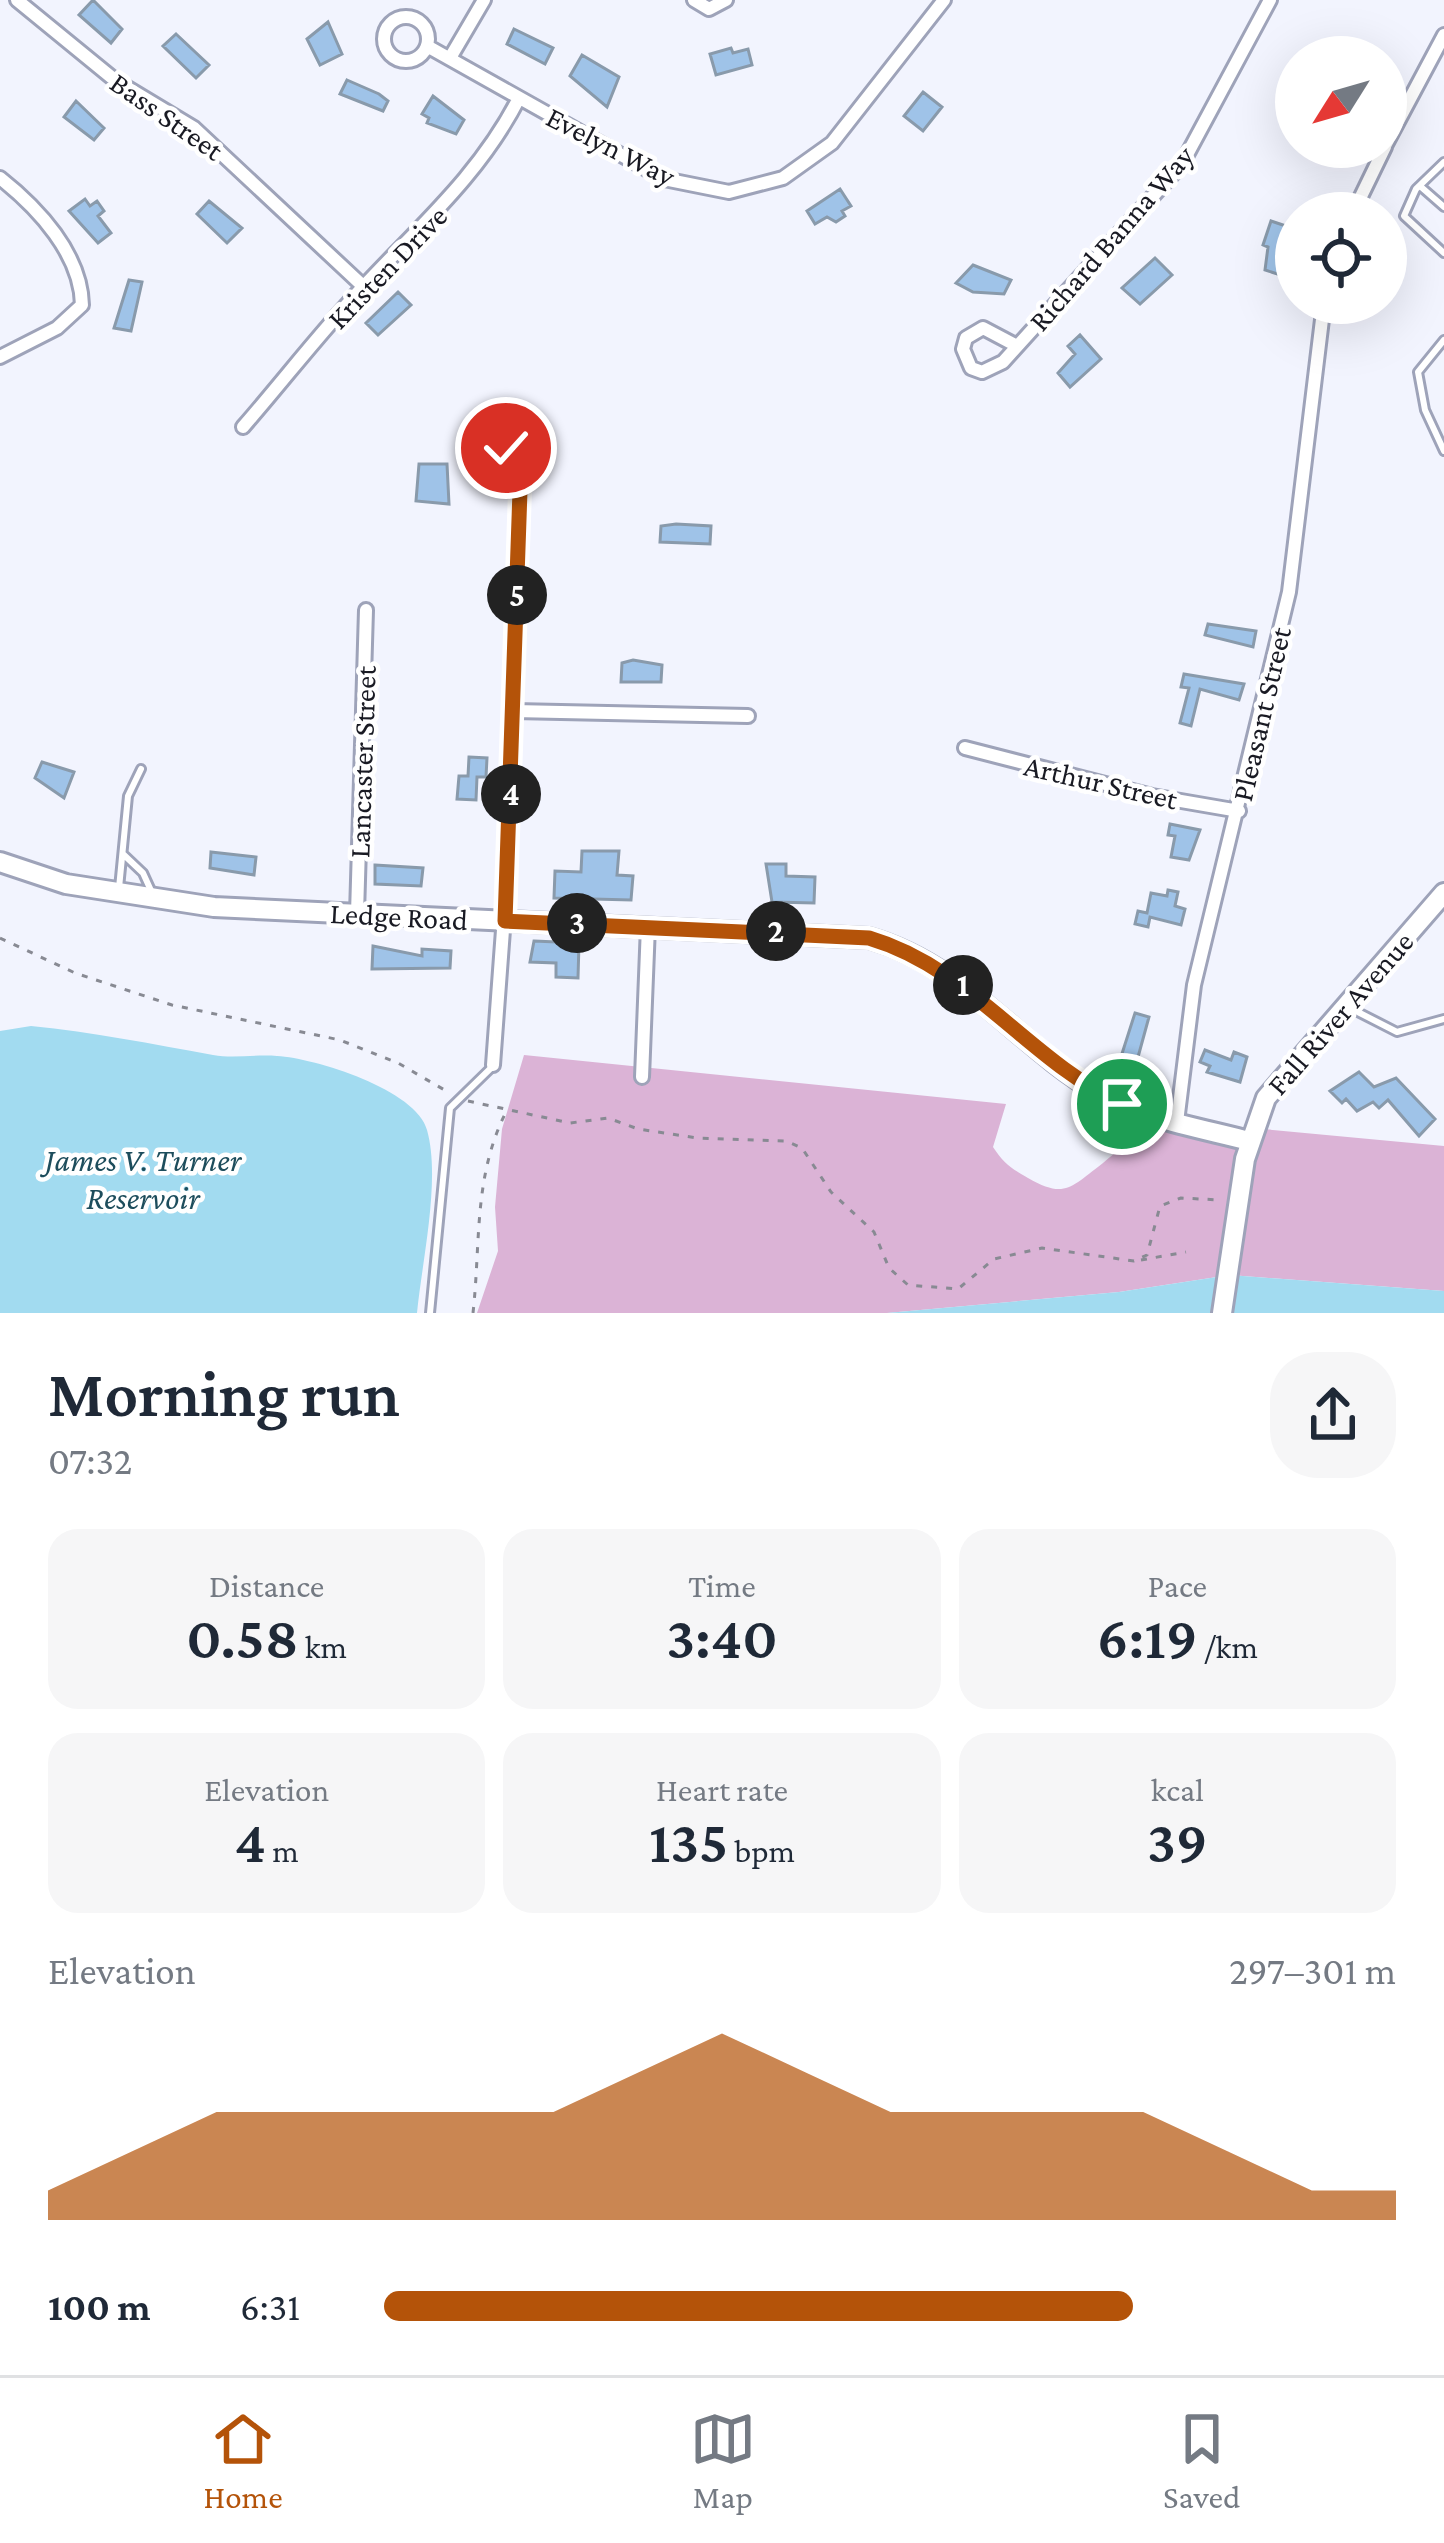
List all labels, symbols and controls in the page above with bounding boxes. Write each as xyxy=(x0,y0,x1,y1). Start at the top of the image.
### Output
north arrow xyxy=(1275,36,1407,168)
map controls xyxy=(1275,36,1407,324)
street label: Bass Street xyxy=(104,65,230,167)
street label: Evelyn Way xyxy=(541,100,681,193)
street label: Richard Banna Way xyxy=(1022,139,1201,338)
button: locate xyxy=(1275,192,1407,324)
street label: Kristen Drive xyxy=(320,199,454,335)
pin xyxy=(455,397,557,499)
icon: check xyxy=(473,415,539,481)
pin: 5 xyxy=(487,565,547,625)
text: 5 xyxy=(509,576,525,613)
street label: Pleasant Street xyxy=(1225,623,1297,804)
street label: Lancaster Street xyxy=(342,664,382,859)
street label: Arthur Street xyxy=(1021,748,1182,816)
pin: 4 xyxy=(481,764,541,824)
text: 4 xyxy=(502,775,520,812)
pin: 3 xyxy=(547,893,607,953)
street label: Ledge Road xyxy=(329,896,469,937)
pin: 2 xyxy=(746,901,806,961)
text: 3 xyxy=(569,904,585,941)
text: 2 xyxy=(768,912,784,949)
street label: Fall River Avenue xyxy=(1260,925,1420,1101)
pin: 1 xyxy=(933,955,993,1015)
text: 1 xyxy=(957,966,969,1003)
pin xyxy=(1071,1053,1173,1155)
icon: arrive xyxy=(1089,1071,1155,1137)
water label: James V. Turner Reservoir xyxy=(40,1141,243,1216)
button: share xyxy=(1270,1352,1396,1478)
text: Morning run xyxy=(48,1357,400,1430)
text: 07:32 xyxy=(48,1439,132,1482)
text: Distance xyxy=(209,1567,324,1604)
text: Time xyxy=(688,1567,756,1604)
text: Pace xyxy=(1148,1567,1207,1604)
text: 0.58 xyxy=(186,1604,299,1671)
text: 3:40 xyxy=(666,1604,778,1671)
text: 6:19 xyxy=(1097,1604,1198,1671)
text: km xyxy=(299,1628,347,1665)
text: /km xyxy=(1198,1628,1258,1665)
text: Elevation xyxy=(204,1771,329,1808)
text: Heart rate xyxy=(656,1771,788,1808)
text: kcal xyxy=(1151,1771,1204,1808)
text: 4 xyxy=(234,1808,266,1875)
text: 135 xyxy=(649,1808,728,1875)
text: 39 xyxy=(1147,1808,1208,1875)
text: m xyxy=(266,1832,299,1869)
text: bpm xyxy=(728,1832,795,1869)
text: Elevation xyxy=(48,1949,196,1992)
text: 297–301 m xyxy=(1229,1949,1396,1992)
text: 100 m xyxy=(48,2285,151,2328)
text: 6:31 xyxy=(240,2285,300,2328)
tab: Home xyxy=(204,2406,283,2515)
tab: Map xyxy=(690,2406,756,2515)
tab: Saved xyxy=(1163,2406,1240,2515)

